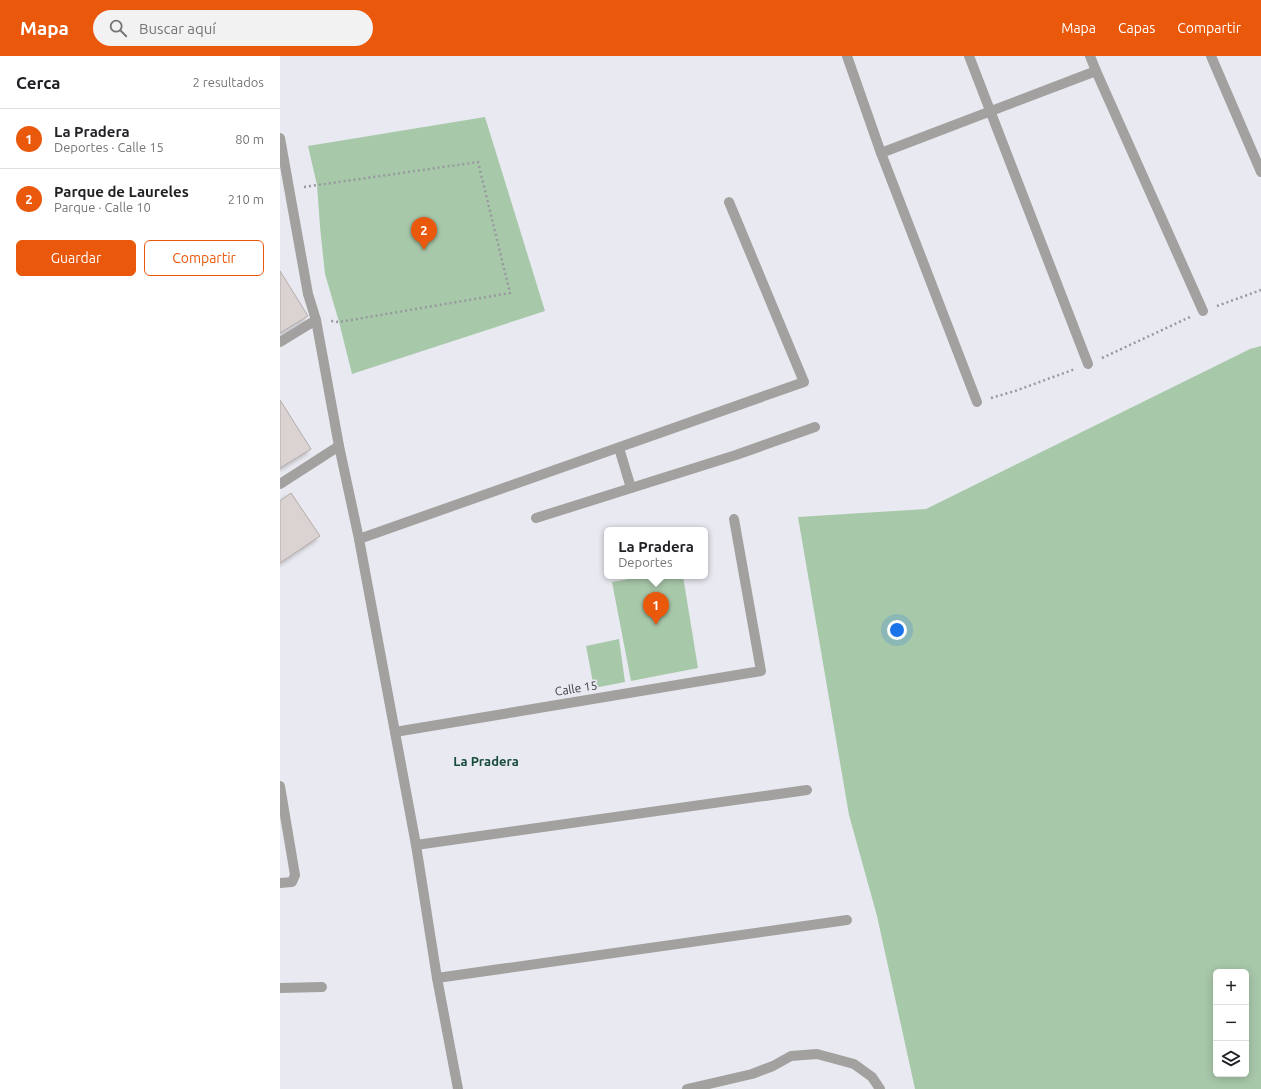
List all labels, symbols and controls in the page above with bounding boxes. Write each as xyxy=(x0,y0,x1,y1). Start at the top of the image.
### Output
search box xyxy=(93,10,373,46)
text: Mapa xyxy=(20,17,69,39)
icon: search xyxy=(107,17,129,39)
text: Buscar aquí xyxy=(139,20,216,37)
text: Mapa xyxy=(1061,20,1096,36)
text: Capas xyxy=(1118,20,1155,36)
text: Compartir xyxy=(1177,20,1241,36)
text: Cerca xyxy=(16,73,61,92)
text: 2 resultados xyxy=(193,75,264,89)
text: La Pradera xyxy=(54,123,130,140)
text: 1 xyxy=(25,132,33,146)
text: 80 m xyxy=(235,132,264,146)
text: Deportes · Calle 15 xyxy=(54,140,164,154)
text: Parque de Laureles xyxy=(54,183,189,200)
text: 2 xyxy=(25,192,33,206)
text: 210 m xyxy=(228,192,264,206)
text: Parque · Calle 10 xyxy=(54,200,151,214)
pin: 2 xyxy=(411,217,437,250)
button: Guardar xyxy=(16,240,136,276)
button: Compartir xyxy=(144,240,264,276)
popup xyxy=(604,527,708,579)
text: La Pradera xyxy=(618,538,694,555)
text: Deportes xyxy=(618,555,673,569)
pin: 1 xyxy=(643,592,669,625)
your location xyxy=(887,620,907,640)
street label: Calle 15 xyxy=(554,678,598,698)
district label: La Pradera xyxy=(453,754,519,768)
map controls xyxy=(1213,969,1249,1077)
button: + xyxy=(1213,969,1249,1005)
button: − xyxy=(1213,1005,1249,1041)
button: layers xyxy=(1213,1041,1249,1077)

